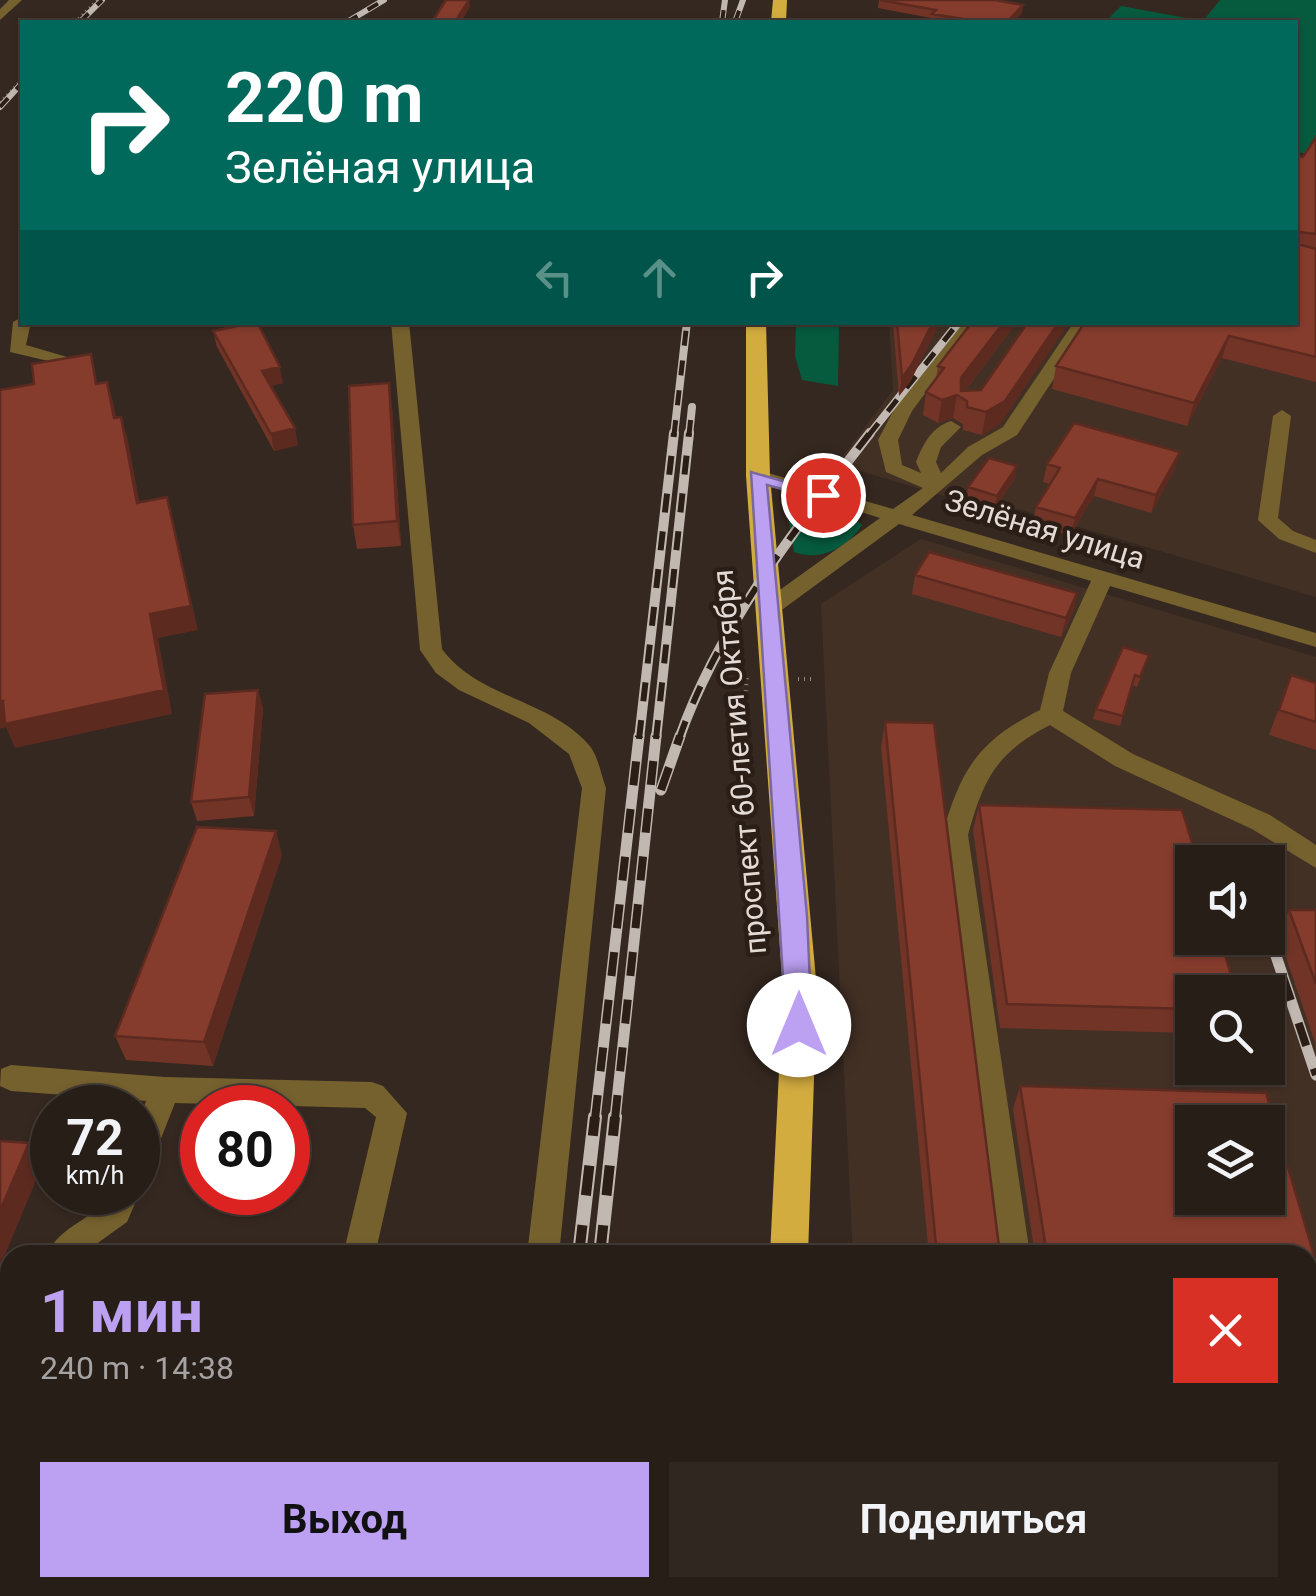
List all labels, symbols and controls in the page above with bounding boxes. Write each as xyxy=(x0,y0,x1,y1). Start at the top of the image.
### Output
text: 220 m xyxy=(225,57,424,139)
icon: right xyxy=(60,60,190,190)
text: Зелёная улица xyxy=(225,141,535,194)
icon: left xyxy=(527,250,582,305)
icon: ahead xyxy=(632,250,687,305)
icon: right xyxy=(737,250,792,305)
pin xyxy=(781,453,866,538)
icon: arrive xyxy=(796,468,851,523)
street label: Зелёная улица xyxy=(941,482,1149,576)
street label: проспект 60-летия Октября xyxy=(705,568,773,956)
map controls xyxy=(1175,845,1285,1215)
button: sound xyxy=(1175,845,1285,955)
position arrow xyxy=(747,973,851,1077)
button: search xyxy=(1175,975,1285,1085)
speed limit sign: 80 xyxy=(180,1085,310,1215)
button: layers xyxy=(1175,1105,1285,1215)
text: 72 xyxy=(66,1109,124,1167)
text: km/h xyxy=(66,1161,124,1190)
text: 1 мин xyxy=(40,1276,203,1347)
button: close xyxy=(1173,1278,1278,1383)
text: 240 m · 14:38 xyxy=(40,1349,234,1387)
button: Выход xyxy=(40,1462,649,1577)
button: Поделиться xyxy=(669,1462,1278,1577)

